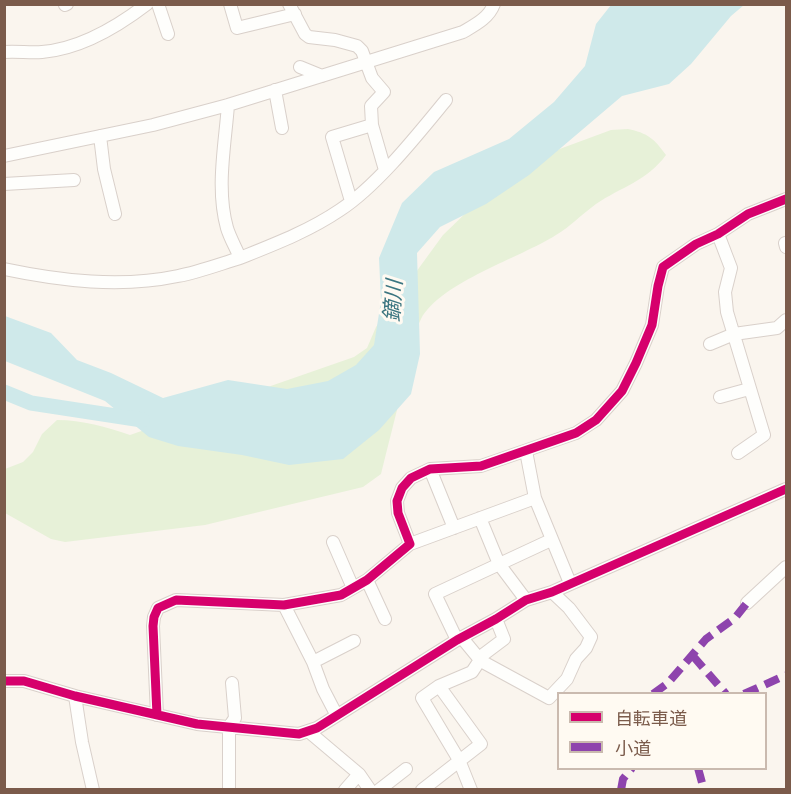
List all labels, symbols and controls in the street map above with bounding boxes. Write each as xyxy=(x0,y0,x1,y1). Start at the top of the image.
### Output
water label: 鏑川 xyxy=(381,279,409,323)
legend xyxy=(557,692,767,770)
text: 自転車道 xyxy=(615,708,687,729)
text: 小道 xyxy=(615,738,651,759)

